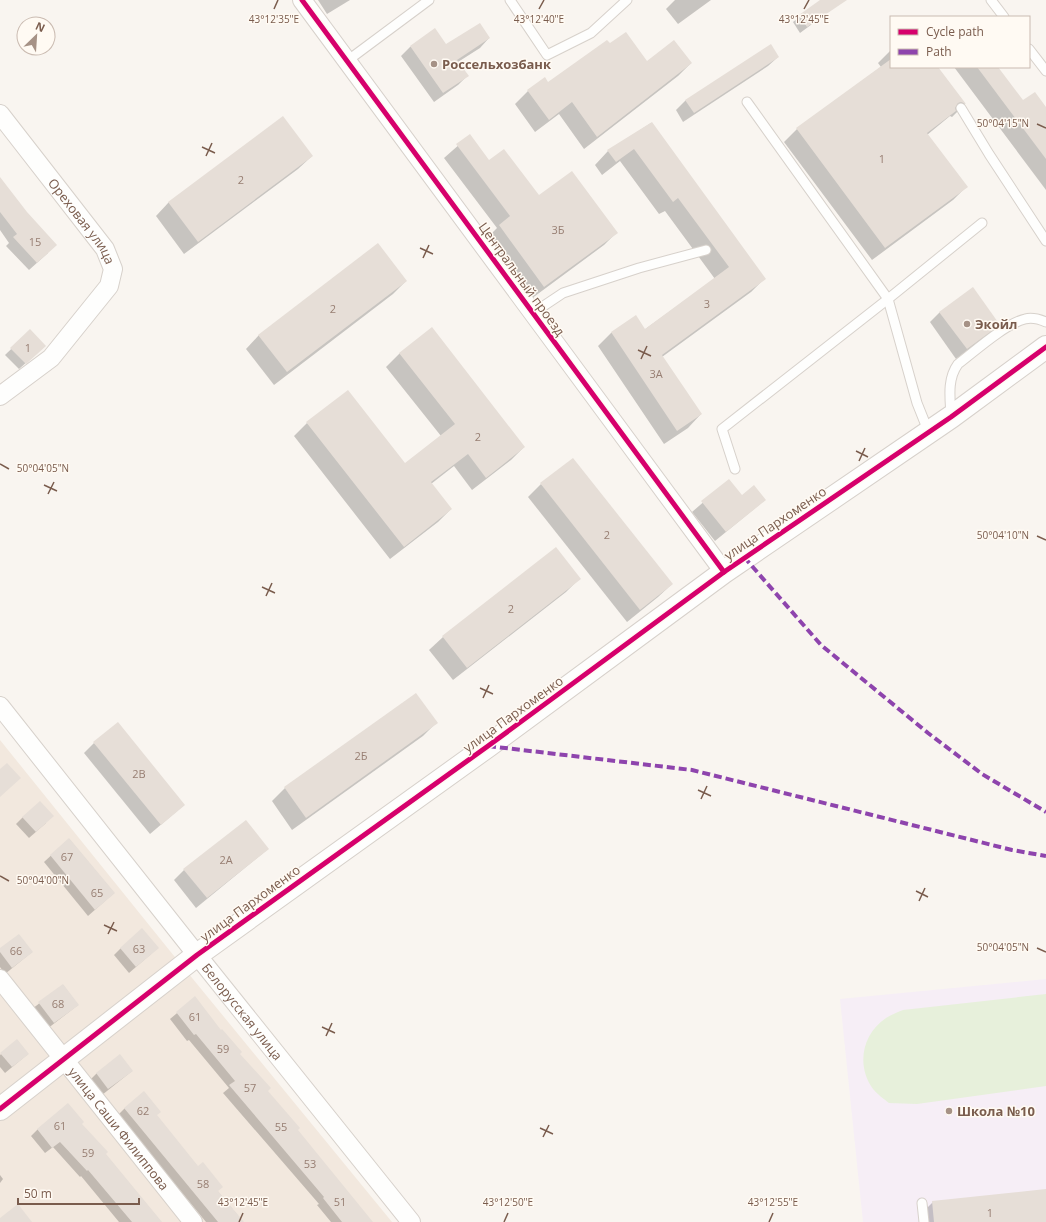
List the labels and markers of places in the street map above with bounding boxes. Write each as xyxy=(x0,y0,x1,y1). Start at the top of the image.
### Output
place label: Россельхозбанк xyxy=(442,55,552,73)
marker: Россельхозбанк xyxy=(429,59,439,69)
place label: Экойл xyxy=(975,315,1017,333)
marker: Экойл xyxy=(962,319,972,329)
place label: Школа №10 xyxy=(957,1102,1035,1120)
marker: Школа №10 xyxy=(944,1106,954,1116)

